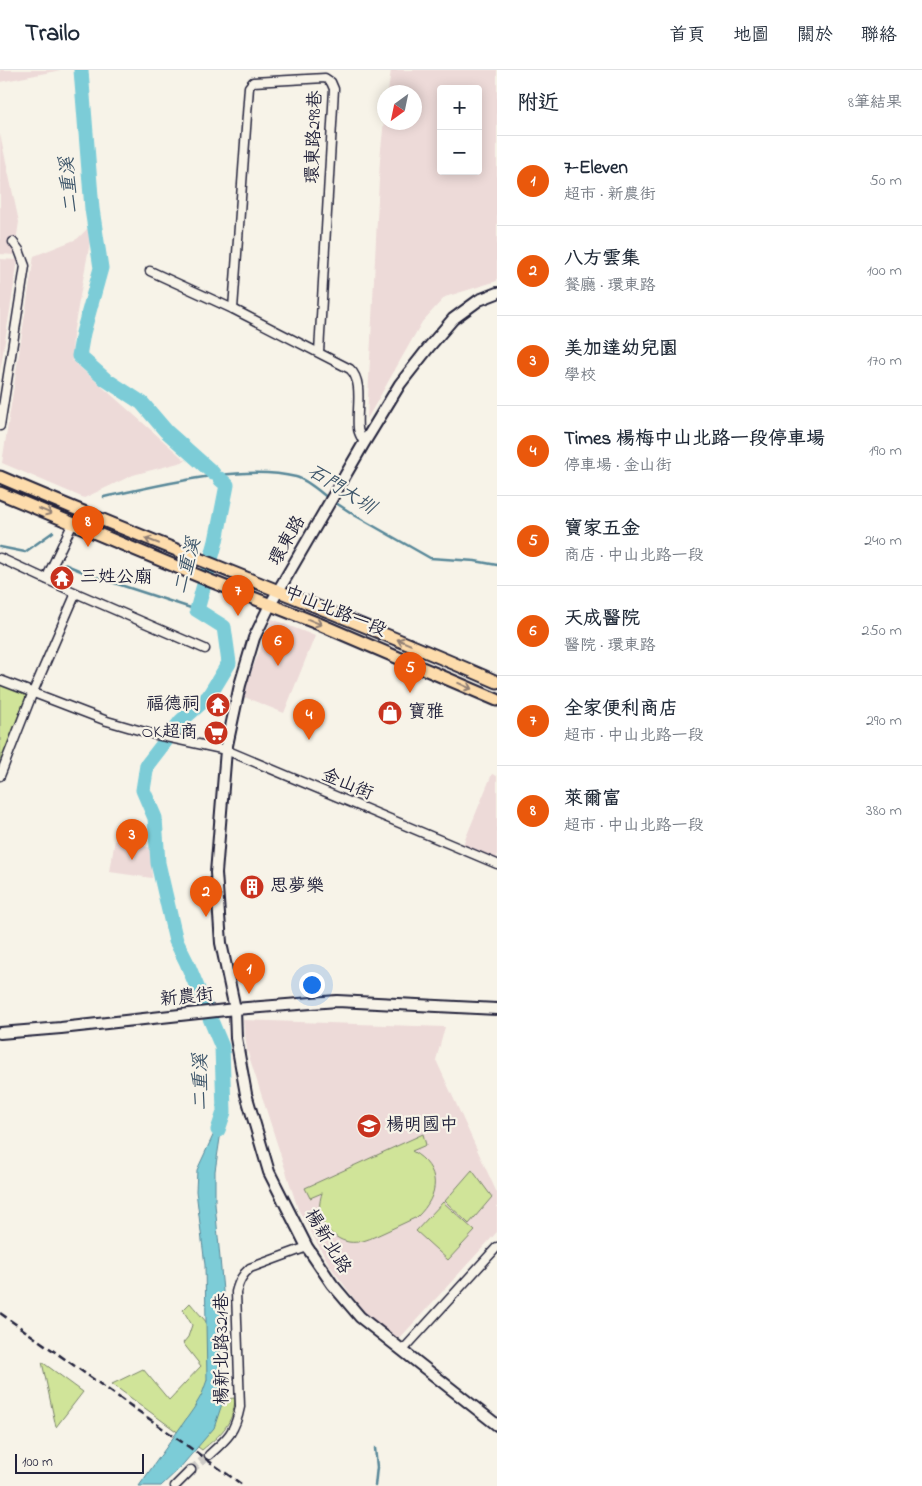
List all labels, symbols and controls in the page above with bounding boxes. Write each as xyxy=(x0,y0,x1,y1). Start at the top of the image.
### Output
text: Trailo xyxy=(25,17,80,52)
text: 首頁 xyxy=(669,23,705,49)
text: 地圖 xyxy=(733,23,769,49)
text: 關於 xyxy=(797,23,833,49)
text: 聯絡 xyxy=(861,23,897,49)
north arrow xyxy=(377,85,422,130)
map controls xyxy=(437,85,482,175)
button: + xyxy=(437,85,482,130)
text: 附近 xyxy=(517,89,559,119)
street label: 環東路298巷 xyxy=(300,90,330,184)
text: 8筆結果 xyxy=(848,91,902,115)
button: − xyxy=(437,130,482,175)
water label: 二重溪 xyxy=(54,154,86,215)
text: 7-Eleven xyxy=(564,155,628,182)
text: 1 xyxy=(530,169,536,193)
text: 50 m xyxy=(870,169,902,193)
text: 超市 · 新農街 xyxy=(564,183,655,207)
text: 八方雲集 xyxy=(564,246,640,273)
text: 2 xyxy=(529,259,537,283)
text: 100 m xyxy=(867,259,902,283)
text: 餐廳 · 環東路 xyxy=(564,274,655,298)
text: 美加達幼兒園 xyxy=(564,336,678,363)
text: 3 xyxy=(530,349,536,373)
text: 170 m xyxy=(867,349,902,373)
text: 學校 xyxy=(564,364,596,388)
text: Times 楊梅中山北路一段停車場 xyxy=(564,426,825,453)
text: 4 xyxy=(530,439,536,463)
text: 190 m xyxy=(869,439,902,463)
text: 停車場 · 金山街 xyxy=(564,454,671,478)
water label: 石門大圳 xyxy=(302,458,382,523)
pin: 8 xyxy=(72,506,104,547)
one-way arrow xyxy=(37,507,52,517)
street label: 環東路 xyxy=(263,511,313,571)
text: 寶家五金 xyxy=(564,516,640,543)
text: 5 xyxy=(528,529,538,553)
text: 240 m xyxy=(864,529,902,553)
water label: 二重溪 xyxy=(168,534,209,597)
one-way arrow xyxy=(145,536,160,545)
text: 商店 · 中山北路一段 xyxy=(564,544,703,568)
temple icon: 三姓公廟 xyxy=(49,565,75,591)
place label: 三姓公廟 xyxy=(80,565,152,591)
pin: 7 xyxy=(222,575,254,616)
street label: 中山北路一段 xyxy=(280,580,390,644)
text: 天成醫院 xyxy=(564,606,640,633)
one-way arrow xyxy=(307,618,322,628)
text: 6 xyxy=(529,619,537,643)
text: 250 m xyxy=(862,619,902,643)
pin: 6 xyxy=(262,625,294,666)
text: 醫院 · 環東路 xyxy=(564,634,655,658)
one-way arrow xyxy=(397,637,412,646)
pin: 5 xyxy=(394,652,426,693)
one-way arrow xyxy=(457,682,472,692)
place label: 福德祠 xyxy=(146,692,200,718)
temple icon: 福德祠 xyxy=(205,692,231,718)
text: 全家便利商店 xyxy=(564,696,678,723)
pin: 4 xyxy=(293,699,325,740)
shop icon: 寶雅 xyxy=(377,700,403,726)
place label: 寶雅 xyxy=(408,700,444,726)
text: 7 xyxy=(530,709,536,733)
text: 290 m xyxy=(866,709,902,733)
place label: OK超商 xyxy=(141,720,198,746)
supermarket icon: OK超商 xyxy=(203,720,229,746)
text: 超市 · 中山北路一段 xyxy=(564,724,703,748)
street label: 金山街 xyxy=(317,762,377,808)
text: 萊爾富 xyxy=(564,786,621,813)
text: 8 xyxy=(530,799,536,823)
text: 380 m xyxy=(866,799,902,823)
text: 超市 · 中山北路一段 xyxy=(564,814,703,838)
pin: 3 xyxy=(116,819,148,860)
building icon: 思夢樂 xyxy=(239,874,265,900)
place label: 思夢樂 xyxy=(270,874,324,900)
pin: 2 xyxy=(190,876,222,917)
pin: 1 xyxy=(233,953,265,994)
your location xyxy=(299,972,325,998)
street label: 新農街 xyxy=(159,982,215,1014)
water label: 二重溪 xyxy=(188,1053,215,1111)
school or university icon: 楊明國中 xyxy=(356,1113,382,1139)
place label: 楊明國中 xyxy=(386,1113,458,1139)
street label: 楊新北路 xyxy=(297,1204,357,1280)
street label: 楊新北路321巷 xyxy=(210,1293,236,1405)
scale bar xyxy=(15,1451,144,1474)
text: 100 m xyxy=(22,1452,53,1473)

